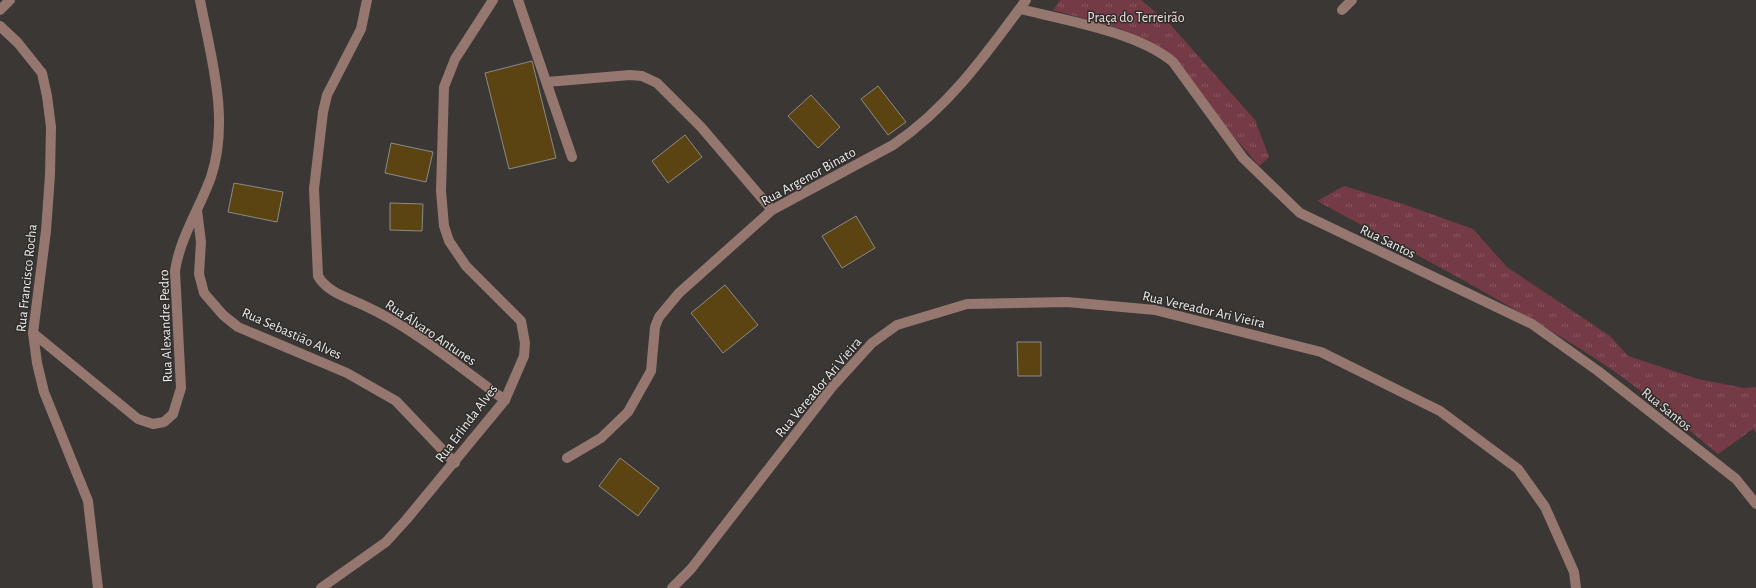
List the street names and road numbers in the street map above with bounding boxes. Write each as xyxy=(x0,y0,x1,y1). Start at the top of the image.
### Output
street label: Rua Argenor Binato xyxy=(759,145,858,209)
street label: Rua Francisco Rocha xyxy=(14,223,40,333)
street label: Rua Santos xyxy=(1358,223,1417,261)
street label: Rua Alexandre Pedro xyxy=(157,269,175,383)
street label: Rua Vereador Ari Vieira xyxy=(1141,289,1267,331)
street label: Rua Álvaro Antunes xyxy=(383,295,480,368)
street label: Rua Sebastião Alves xyxy=(240,306,344,362)
street label: Rua Vereador Ari Vieira xyxy=(773,335,865,440)
street label: Rua Erlinda Alves xyxy=(433,382,501,465)
street label: Rua Santos xyxy=(1639,386,1694,434)

